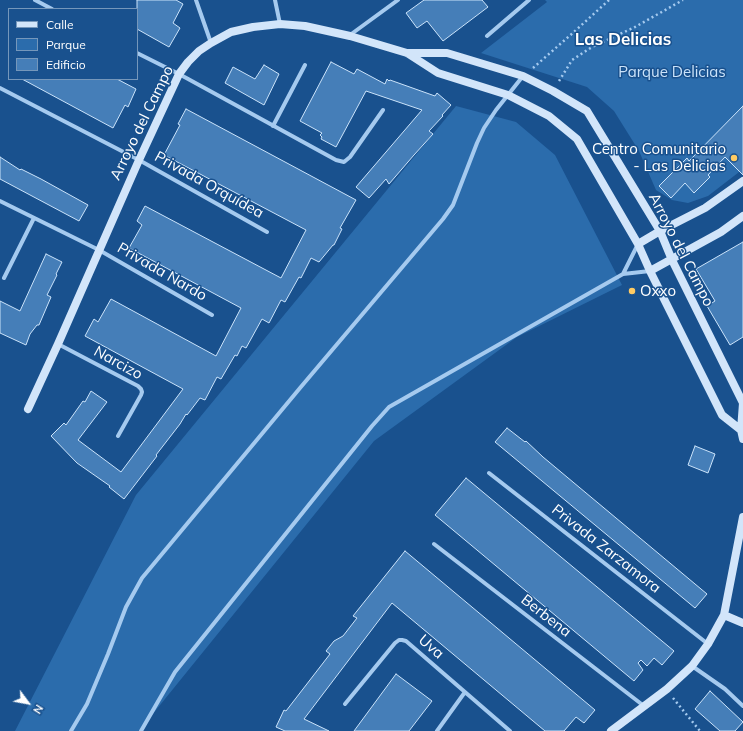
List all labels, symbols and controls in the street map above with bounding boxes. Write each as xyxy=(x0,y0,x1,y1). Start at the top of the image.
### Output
legend xyxy=(8,8,138,80)
text: Calle xyxy=(46,17,73,32)
district label: Las Delicias xyxy=(575,30,671,50)
text: Parque xyxy=(46,37,86,52)
text: Edificio xyxy=(46,57,86,72)
street label: Arroyo del Campo xyxy=(107,63,177,183)
park label: Parque Delicias xyxy=(618,63,726,81)
place label: Centro Comunitario - Las Delicias xyxy=(592,140,726,175)
street label: Privada Orquídea xyxy=(151,148,267,222)
marker: Centro Comunitario - Las Delicias xyxy=(729,153,739,163)
street label: Arroyo del Campo xyxy=(645,190,717,310)
street label: Privada Nardo xyxy=(114,239,210,305)
place label: Oxxo xyxy=(640,282,676,300)
marker: Oxxo xyxy=(627,286,637,296)
street label: Narcizo xyxy=(91,342,145,384)
street label: Privada Zarzamora xyxy=(548,501,664,597)
street label: Berbena xyxy=(517,591,575,641)
street label: Uva xyxy=(415,631,447,663)
north arrow xyxy=(8,683,48,723)
text: N xyxy=(30,702,46,717)

